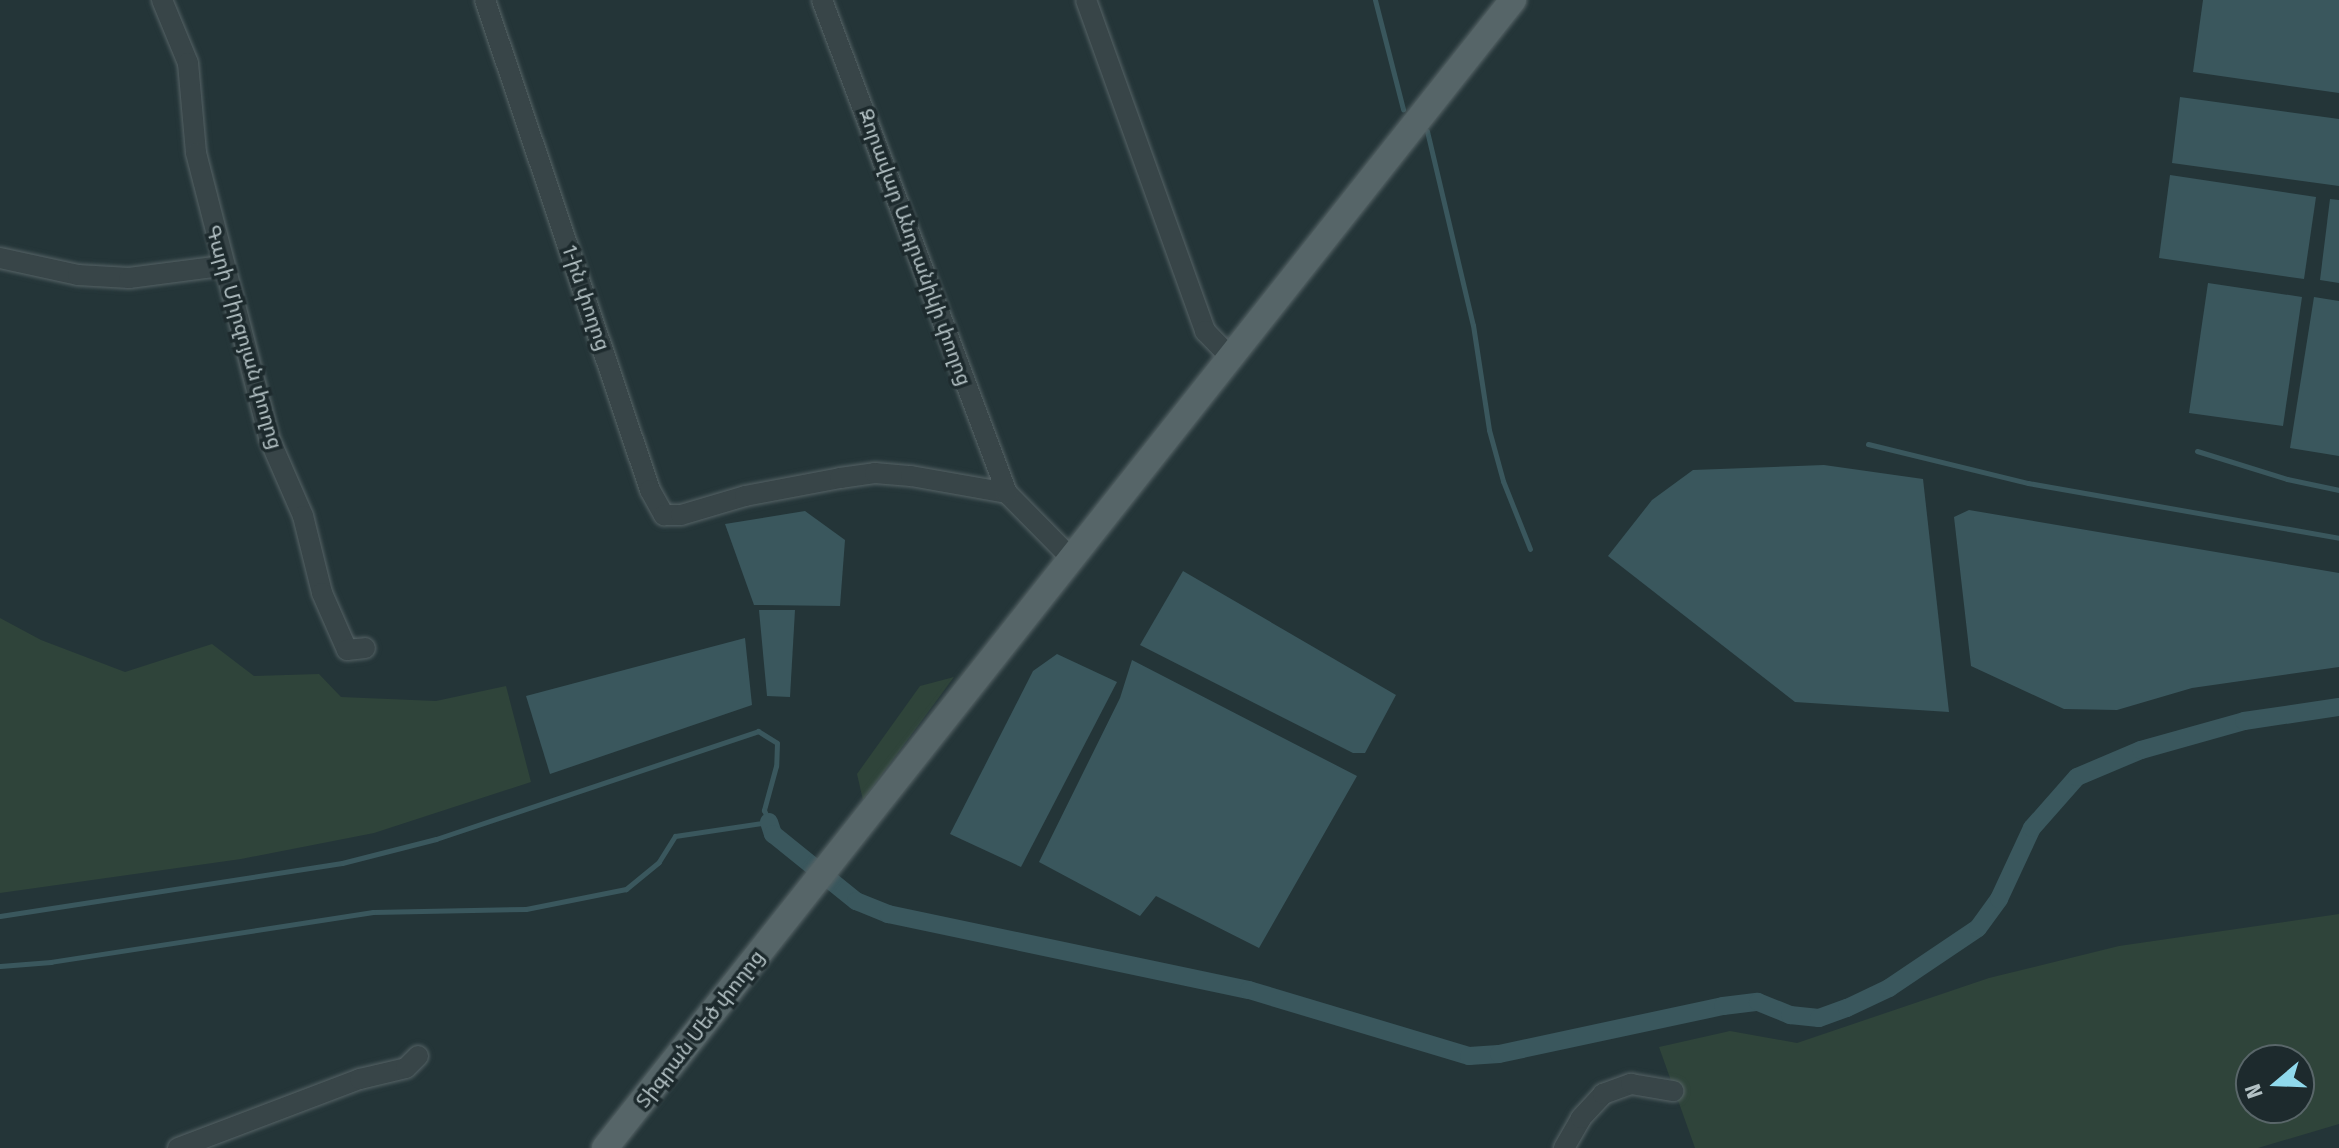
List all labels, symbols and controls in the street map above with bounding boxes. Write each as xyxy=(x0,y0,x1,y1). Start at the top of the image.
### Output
street label: Զորավար Անդրանիկի փողոց xyxy=(854,105,976,389)
street label: Գարի Միրզոյան փողոց xyxy=(201,222,287,452)
street label: 1-ին փողոց xyxy=(557,242,615,354)
street label: Տիգրան Մեծ փողոց xyxy=(631,945,769,1113)
north arrow xyxy=(2235,1044,2315,1124)
text: N xyxy=(2239,1081,2269,1102)

